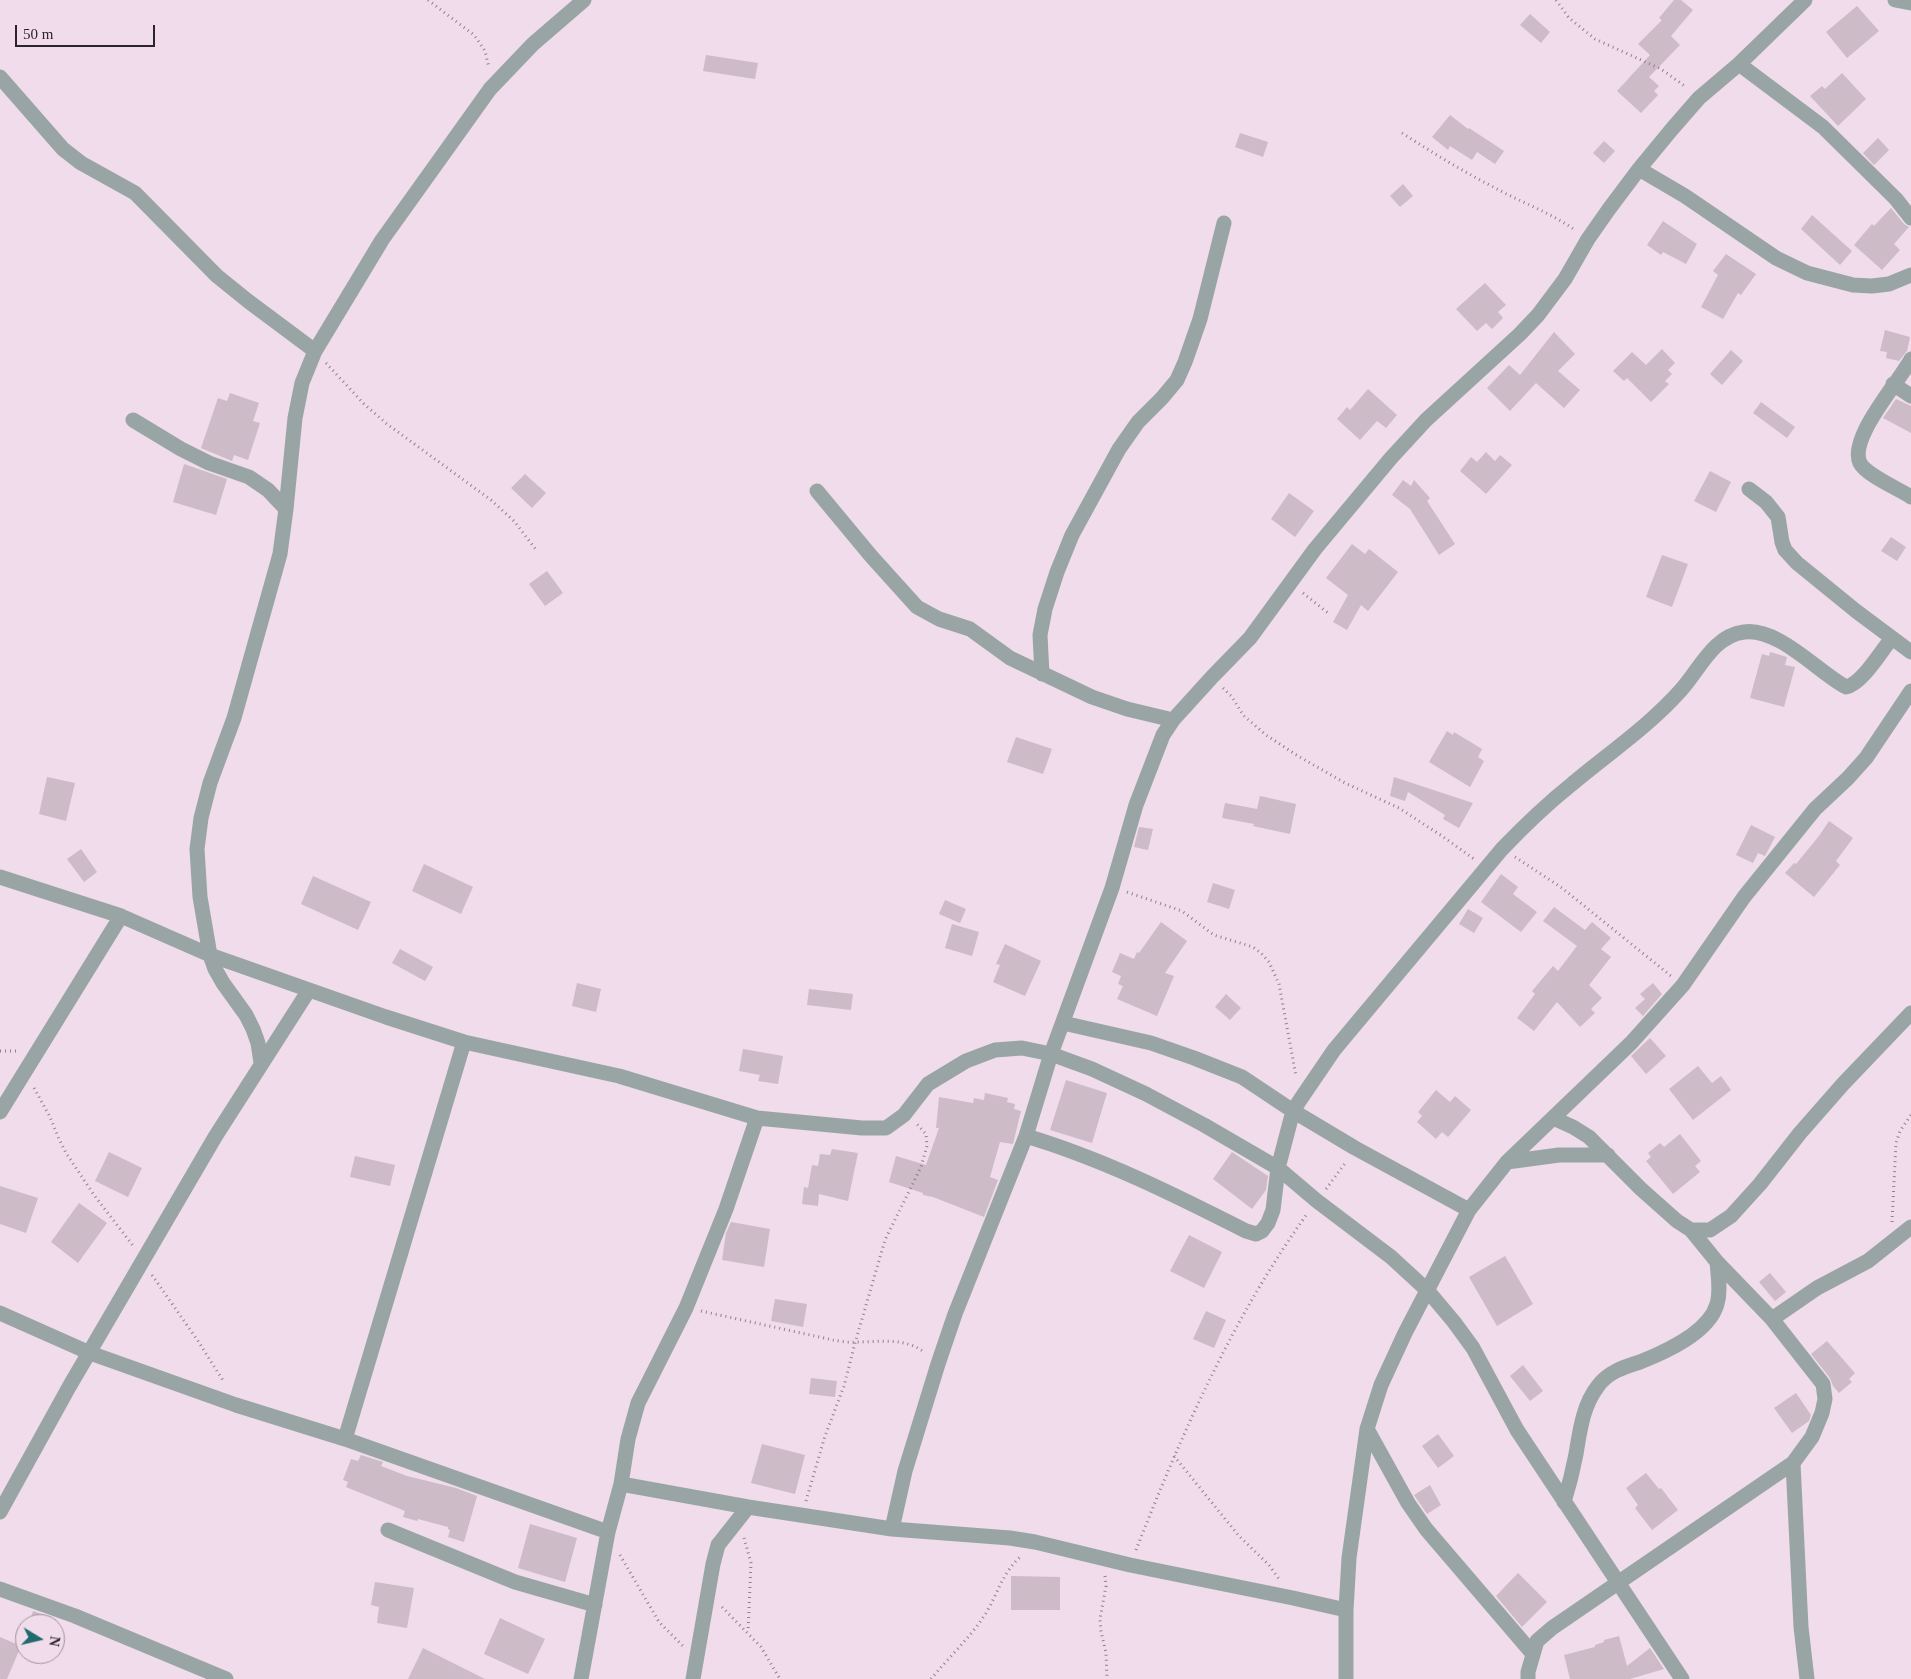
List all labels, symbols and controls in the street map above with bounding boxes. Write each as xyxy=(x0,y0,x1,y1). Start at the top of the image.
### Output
scale bar xyxy=(18,15,158,47)
text: 50 m xyxy=(23,26,53,42)
north arrow xyxy=(15,1614,65,1664)
text: N xyxy=(46,1635,63,1647)

